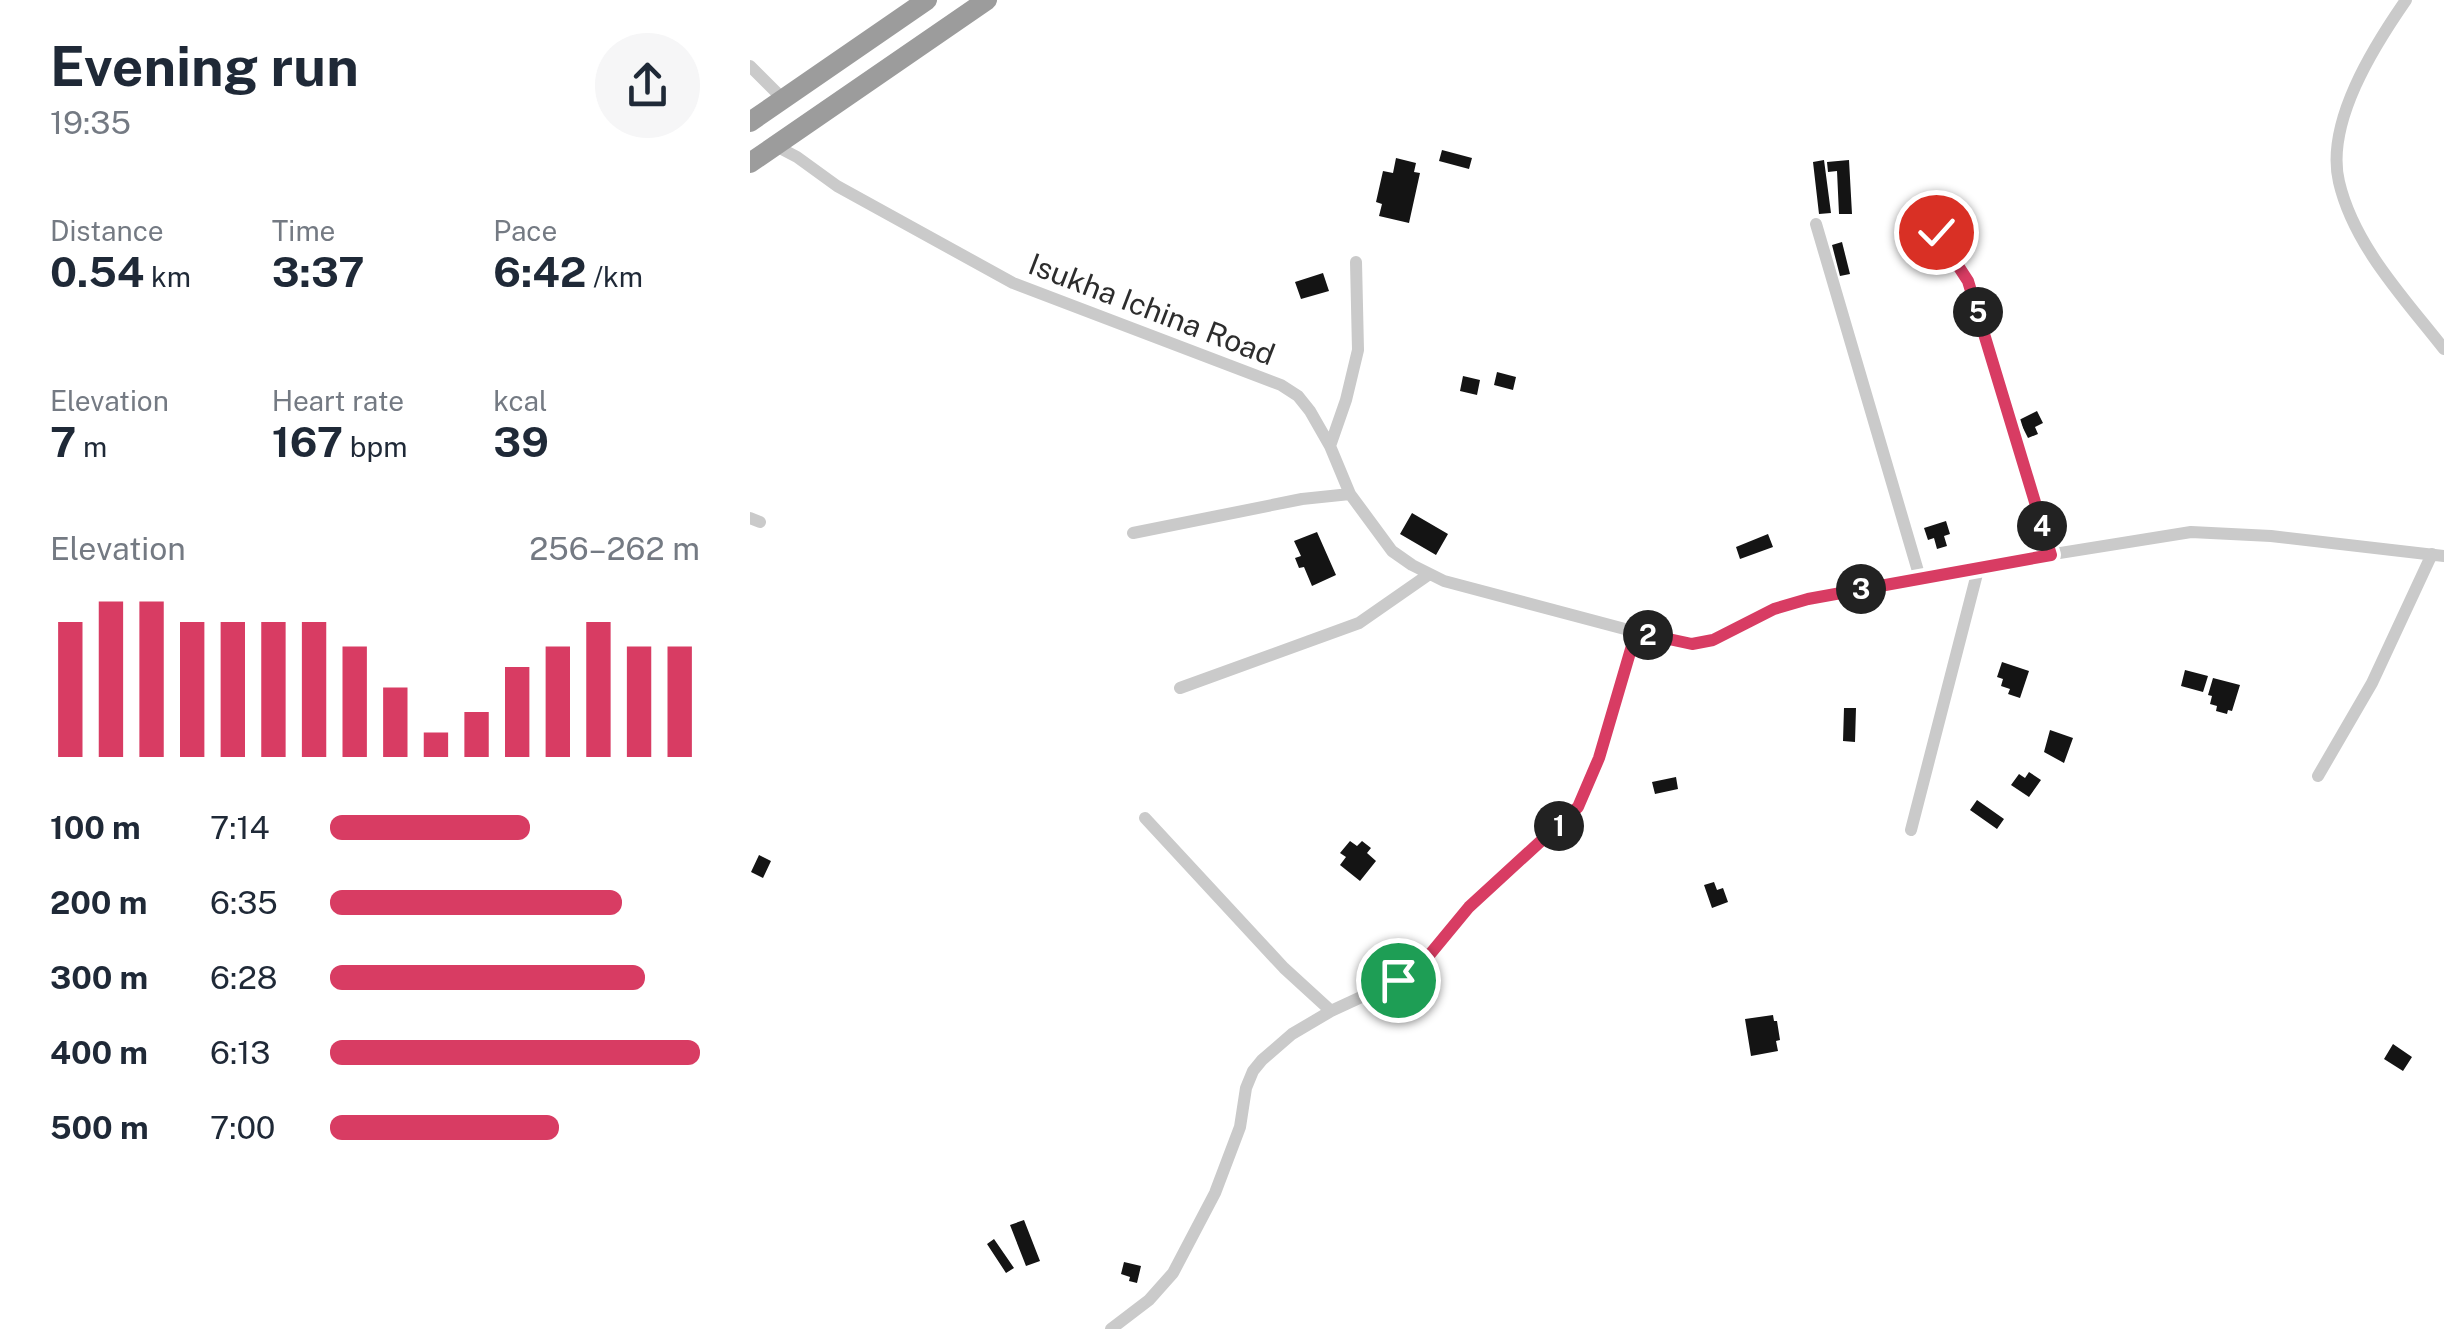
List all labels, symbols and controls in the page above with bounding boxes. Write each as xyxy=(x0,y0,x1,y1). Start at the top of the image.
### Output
button: share xyxy=(595,33,700,138)
text: Evening run xyxy=(50,34,359,98)
text: 19:35 xyxy=(50,104,131,141)
pin xyxy=(1894,190,1979,275)
icon: check xyxy=(1909,205,1964,260)
text: Distance xyxy=(50,214,164,247)
text: Time xyxy=(272,214,335,247)
text: Pace xyxy=(493,214,557,247)
street label: Isukha Ichina Road xyxy=(1024,245,1280,373)
text: 0.54 xyxy=(50,247,144,296)
text: 3:37 xyxy=(272,247,364,296)
text: 6:42 xyxy=(493,247,586,296)
text: km xyxy=(144,260,191,293)
text: /km xyxy=(586,260,643,293)
pin: 5 xyxy=(1953,287,2003,337)
text: 5 xyxy=(1969,295,1987,328)
text: Elevation xyxy=(50,384,169,417)
text: Heart rate xyxy=(272,384,404,417)
text: kcal xyxy=(493,384,547,417)
text: 7 xyxy=(50,417,76,466)
text: 167 xyxy=(272,417,343,466)
text: 39 xyxy=(493,417,549,466)
text: m xyxy=(76,430,107,463)
text: bpm xyxy=(343,430,407,463)
pin: 4 xyxy=(2017,501,2067,551)
text: 4 xyxy=(2033,509,2051,542)
text: Elevation xyxy=(50,530,186,567)
text: 256–262 m xyxy=(529,530,700,567)
pin: 3 xyxy=(1836,564,1886,614)
text: 3 xyxy=(1852,572,1870,605)
pin: 2 xyxy=(1623,610,1673,660)
text: 2 xyxy=(1639,618,1657,651)
pin: 1 xyxy=(1534,801,1584,851)
text: 100 m xyxy=(50,809,141,846)
text: 7:14 xyxy=(210,809,270,846)
text: 1 xyxy=(1553,809,1565,842)
text: 200 m xyxy=(50,884,147,921)
text: 6:35 xyxy=(210,884,278,921)
pin xyxy=(1356,938,1441,1023)
icon: arrive xyxy=(1371,953,1426,1008)
text: 300 m xyxy=(50,959,148,996)
text: 6:28 xyxy=(210,959,278,996)
text: 400 m xyxy=(50,1034,148,1071)
text: 6:13 xyxy=(210,1034,270,1071)
text: 500 m xyxy=(50,1109,149,1146)
text: 7:00 xyxy=(210,1109,275,1146)

